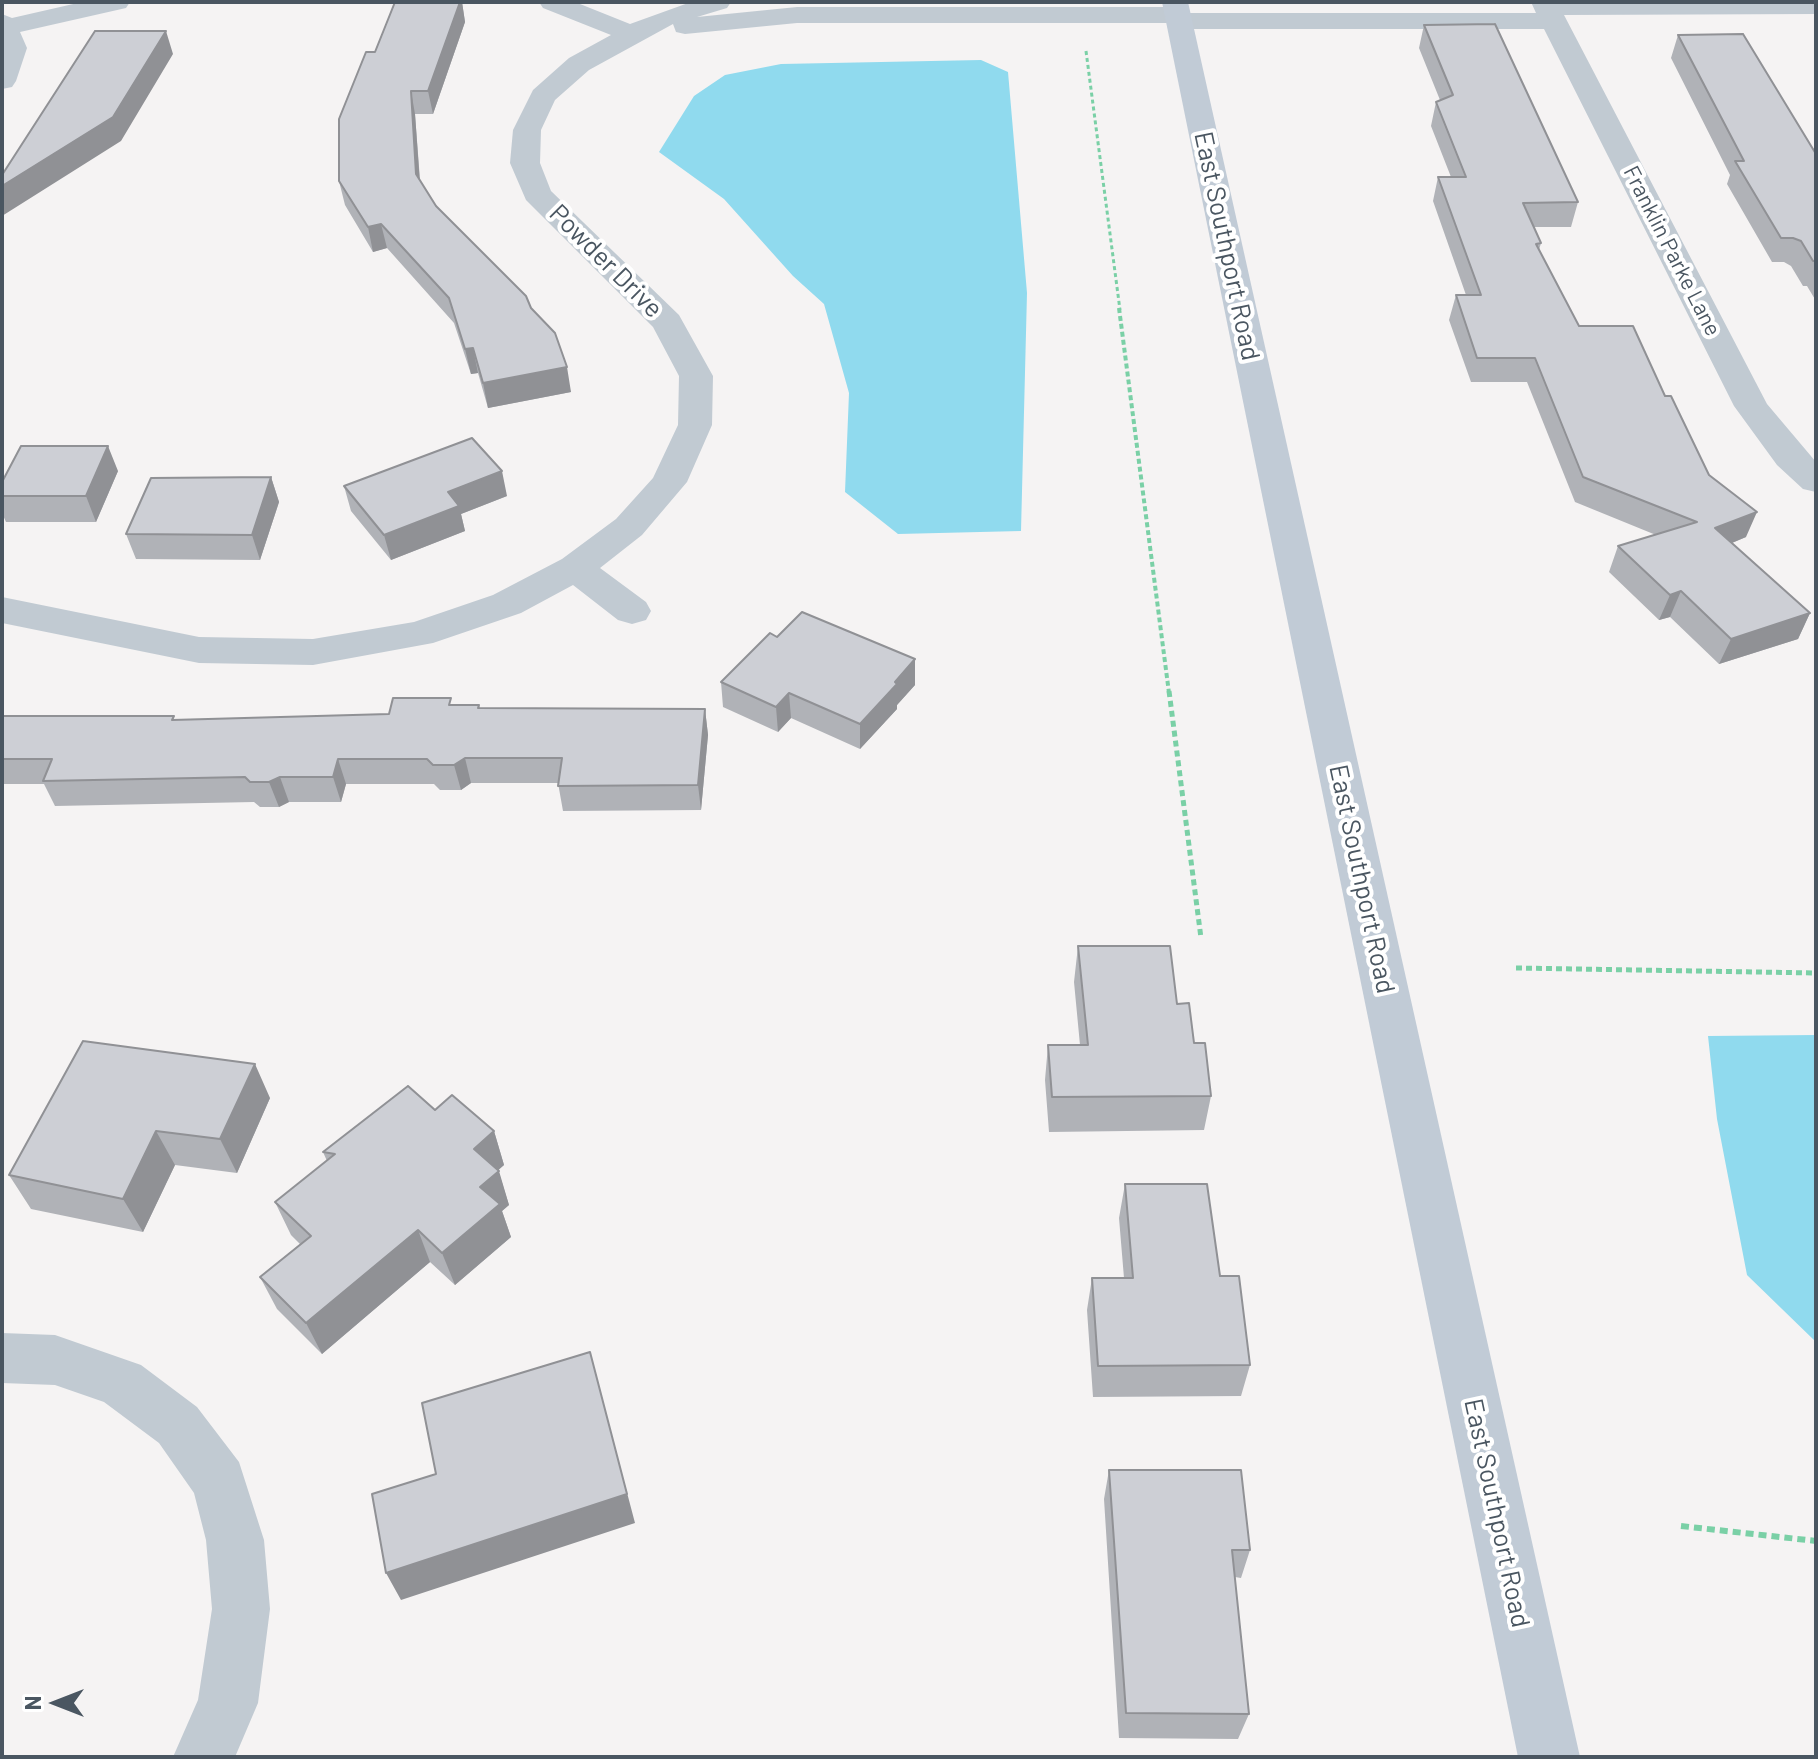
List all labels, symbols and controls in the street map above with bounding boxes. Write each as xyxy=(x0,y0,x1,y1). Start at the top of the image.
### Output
street label: East Southport Road xyxy=(1187,129,1267,363)
street label: Franklin Parke Lane xyxy=(1618,162,1726,340)
street label: Powder Drive xyxy=(543,198,669,324)
street label: East Southport Road xyxy=(1322,762,1402,996)
street label: East Southport Road xyxy=(1457,1396,1537,1630)
north arrow xyxy=(16,1663,96,1743)
text: N xyxy=(19,1696,45,1710)

